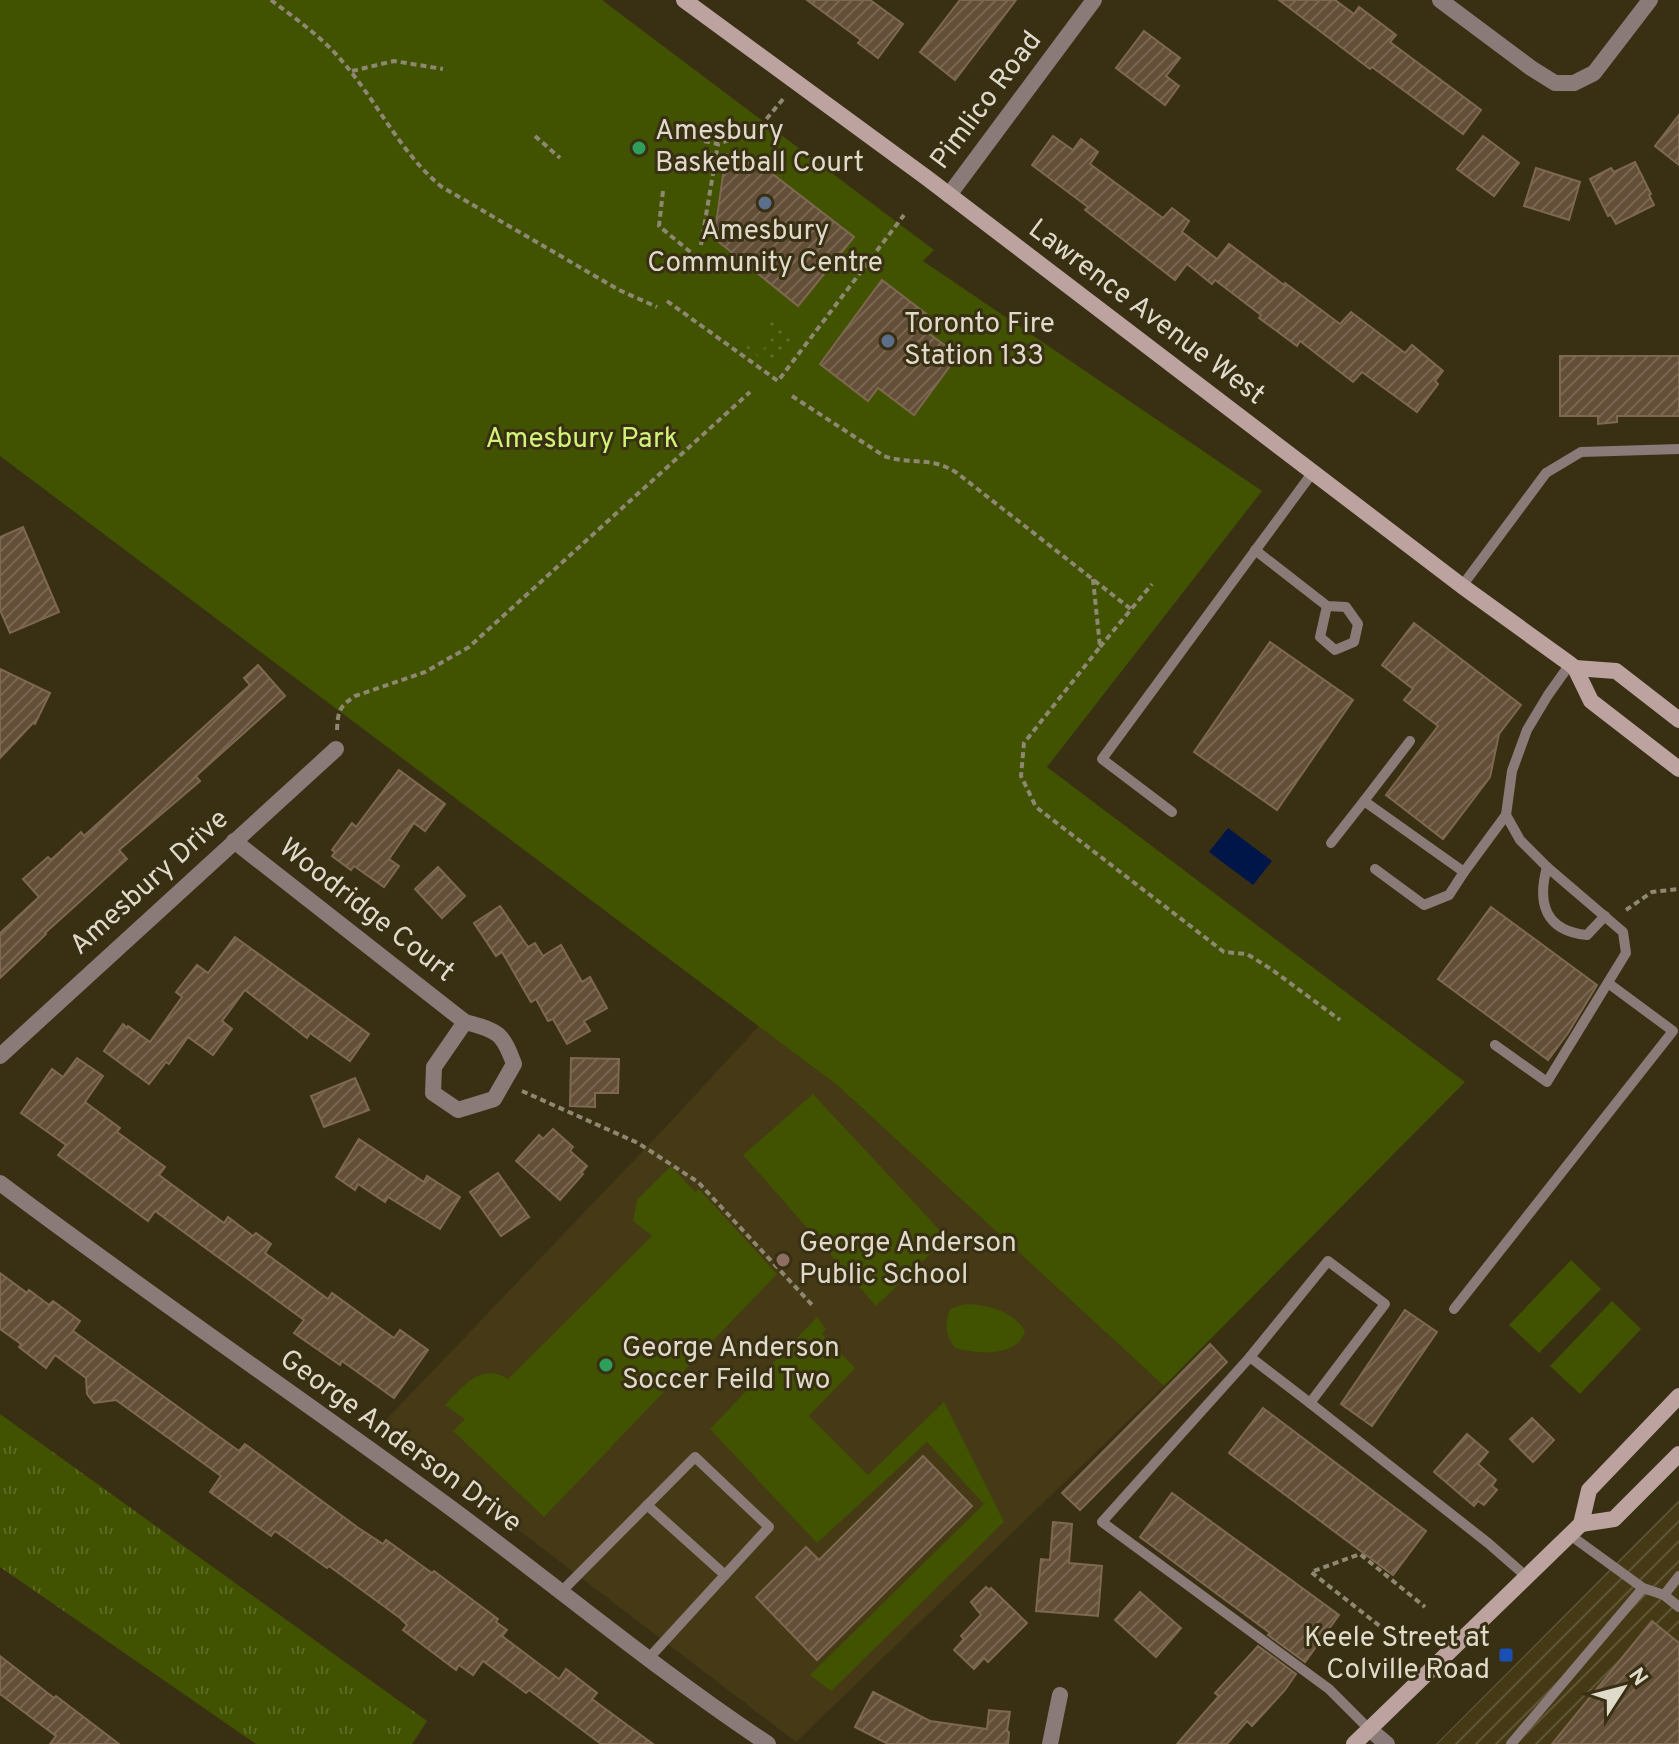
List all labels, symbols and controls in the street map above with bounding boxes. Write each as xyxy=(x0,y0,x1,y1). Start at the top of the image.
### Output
street label: Pimlico Road xyxy=(923,25,1051,177)
place label: Amesbury Basketball Court xyxy=(655,114,864,182)
marker: Amesbury Basketball Court xyxy=(630,139,648,157)
marker: Amesbury Community Centre xyxy=(756,194,774,212)
street label: Lawrence Avenue West xyxy=(1020,212,1272,414)
place label: Amesbury Community Centre xyxy=(647,214,883,282)
place label: Toronto Fire Station 133 xyxy=(904,307,1055,375)
marker: Toronto Fire Station 133 xyxy=(879,332,897,350)
park label: Amesbury Park xyxy=(485,422,679,458)
street label: Amesbury Drive xyxy=(63,802,237,964)
street label: Woodridge Court xyxy=(271,831,461,991)
place label: George Anderson Public School xyxy=(799,1226,1017,1294)
marker: George Anderson Public School xyxy=(774,1251,792,1269)
place label: George Anderson Soccer Feild Two xyxy=(622,1331,840,1399)
street label: George Anderson Drive xyxy=(272,1342,528,1542)
marker: George Anderson Soccer Feild Two xyxy=(597,1356,615,1374)
place label: Keele Street at Colville Road xyxy=(1304,1621,1490,1689)
marker: Keele Street at Colville Road xyxy=(1497,1646,1515,1664)
north arrow xyxy=(1583,1648,1663,1728)
text: N xyxy=(1622,1663,1653,1692)

